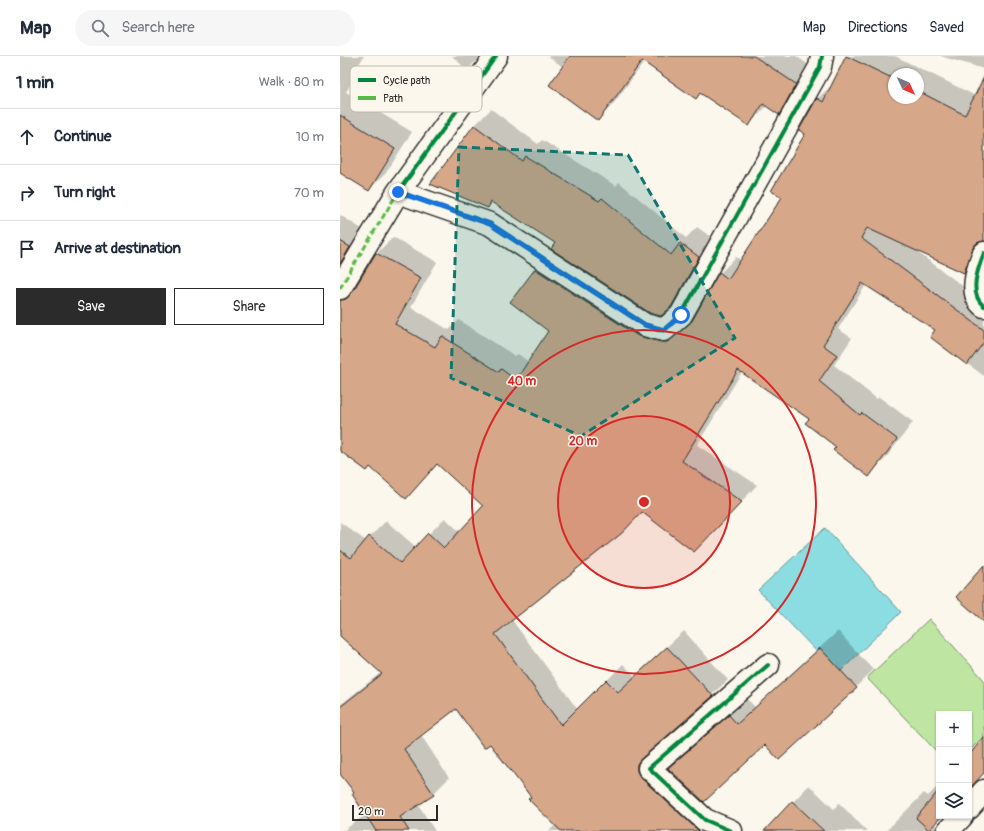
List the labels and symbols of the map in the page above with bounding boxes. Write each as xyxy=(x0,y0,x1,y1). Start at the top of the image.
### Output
legend xyxy=(350,66,482,112)
north arrow xyxy=(888,68,924,104)
text: Cycle path xyxy=(383,74,430,87)
text: Path xyxy=(383,92,403,105)
route end xyxy=(389,183,407,201)
route start xyxy=(672,306,690,324)
text: 40 m xyxy=(507,374,537,389)
text: 20 m xyxy=(569,434,597,449)
centre of rings xyxy=(637,495,651,509)
scale bar xyxy=(352,803,438,822)

